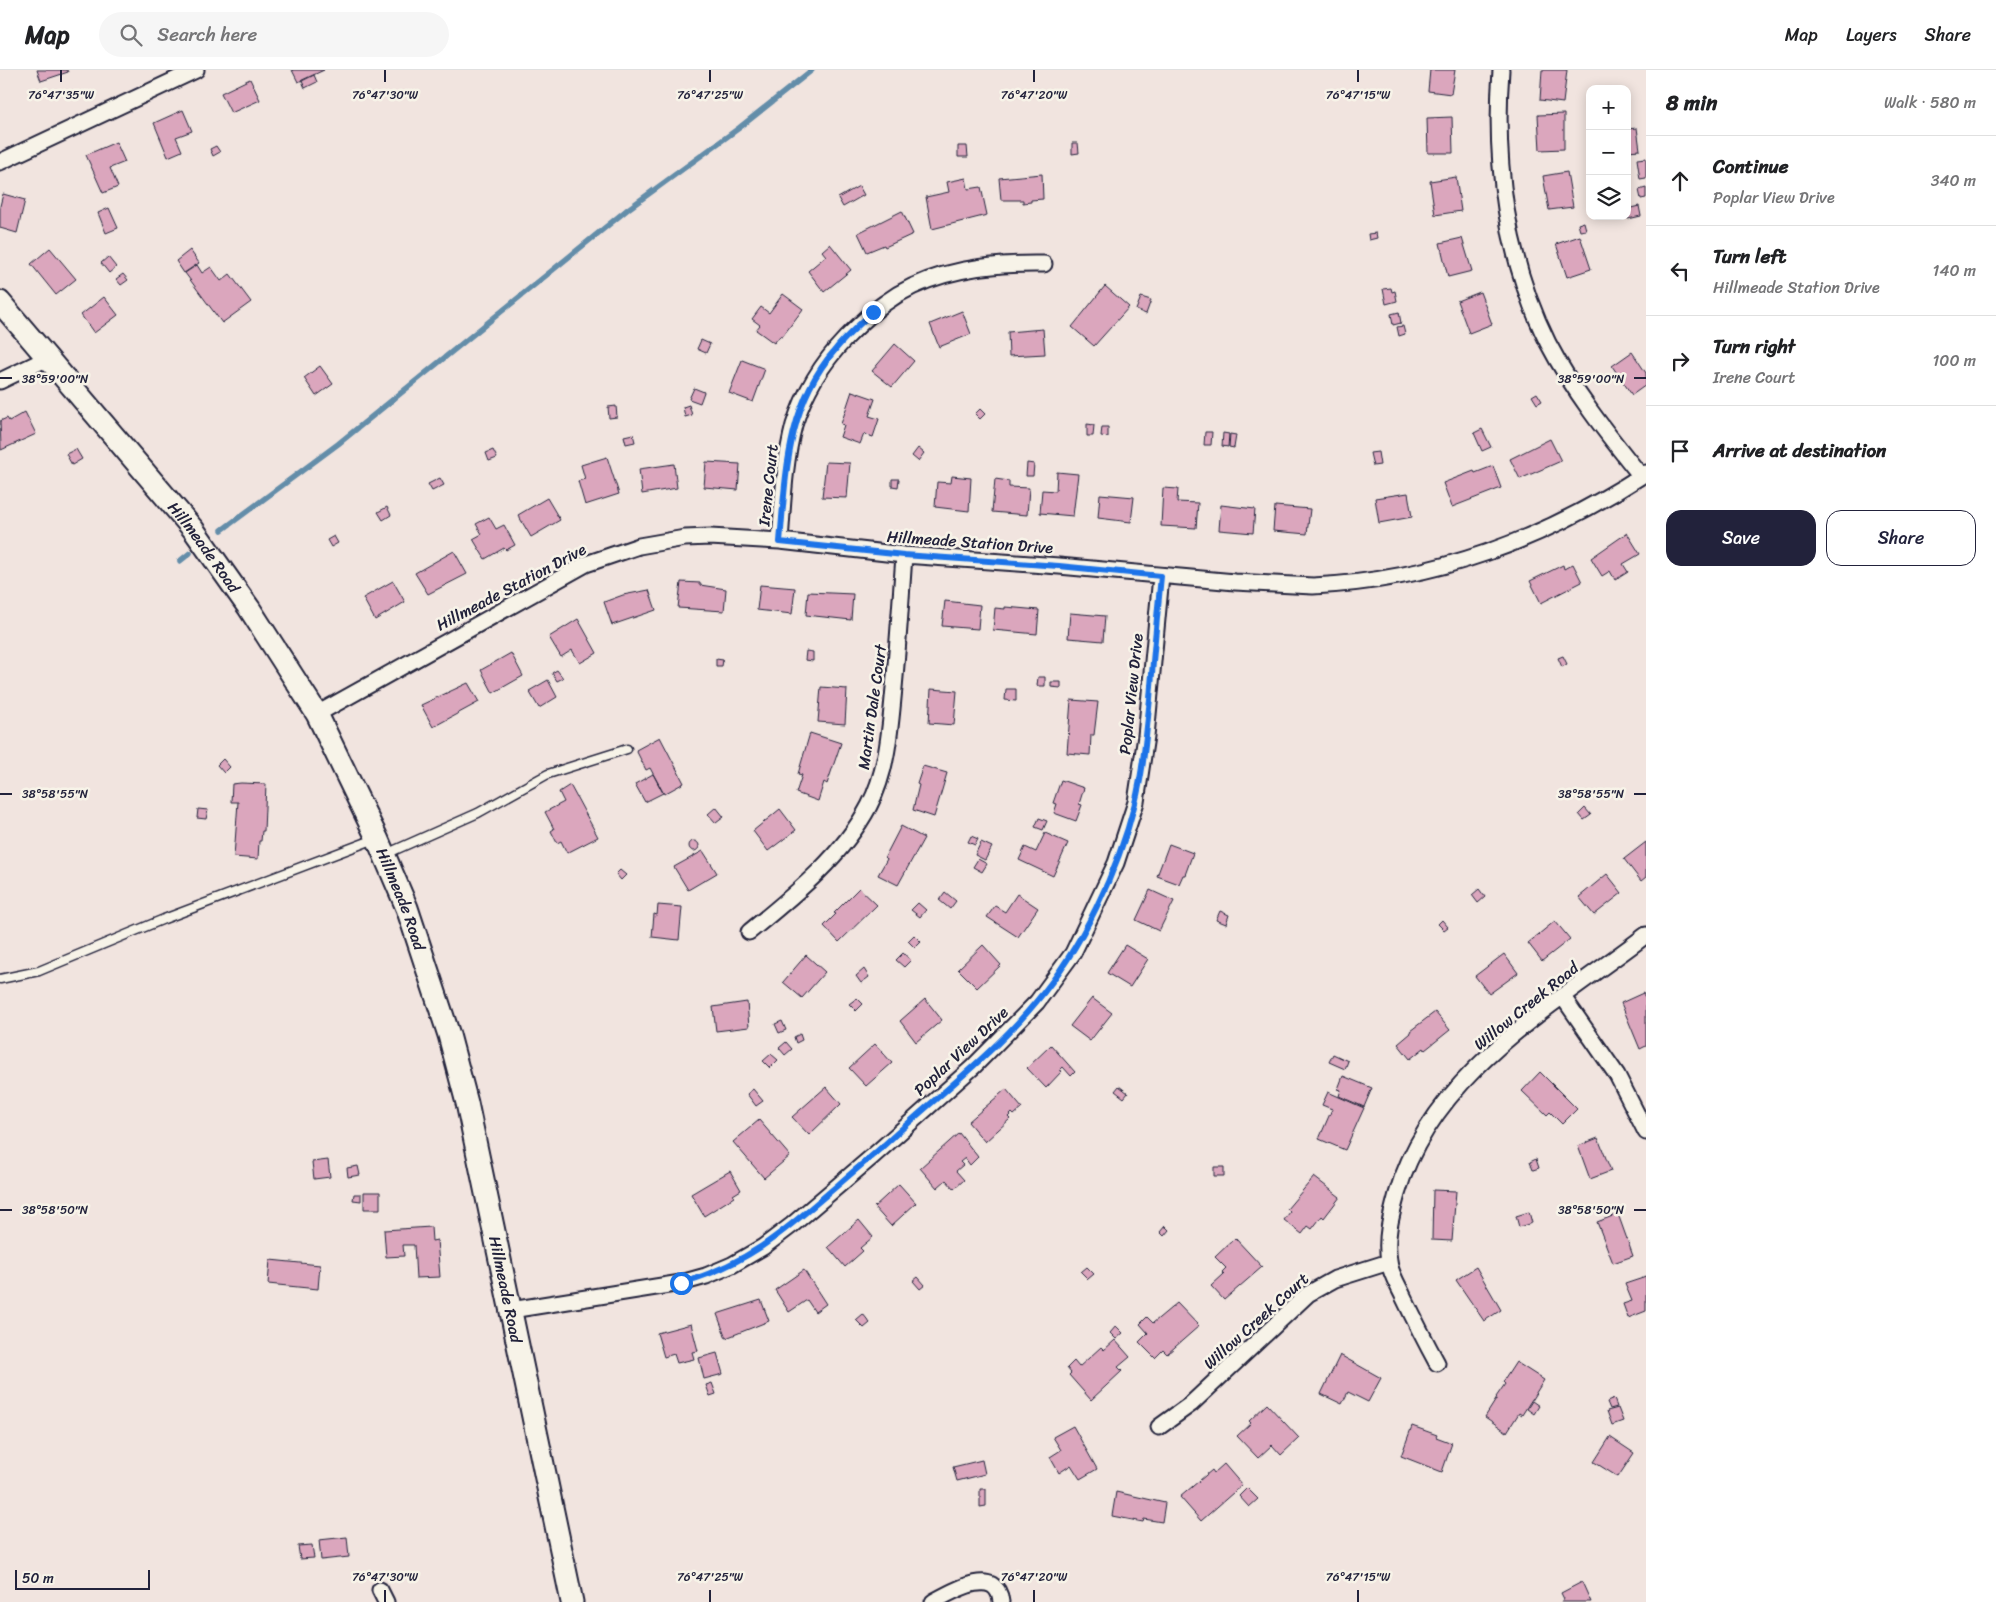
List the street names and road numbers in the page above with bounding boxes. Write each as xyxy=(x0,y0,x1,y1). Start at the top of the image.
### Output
street label: Irene Court xyxy=(749,443,787,528)
street label: Hillmeade Road xyxy=(160,494,249,600)
street label: Hillmeade Station Drive xyxy=(886,522,1054,562)
street label: Hillmeade Station Drive xyxy=(431,535,592,639)
street label: Poplar View Drive xyxy=(1110,632,1152,756)
street label: Martin Dale Court xyxy=(849,642,895,771)
street label: Hillmeade Road xyxy=(368,843,435,956)
street label: Willow Creek Road xyxy=(1467,953,1586,1058)
street label: Poplar View Drive xyxy=(907,999,1016,1103)
street label: Hillmeade Road xyxy=(481,1233,532,1347)
street label: Willow Creek Court xyxy=(1196,1265,1316,1377)

